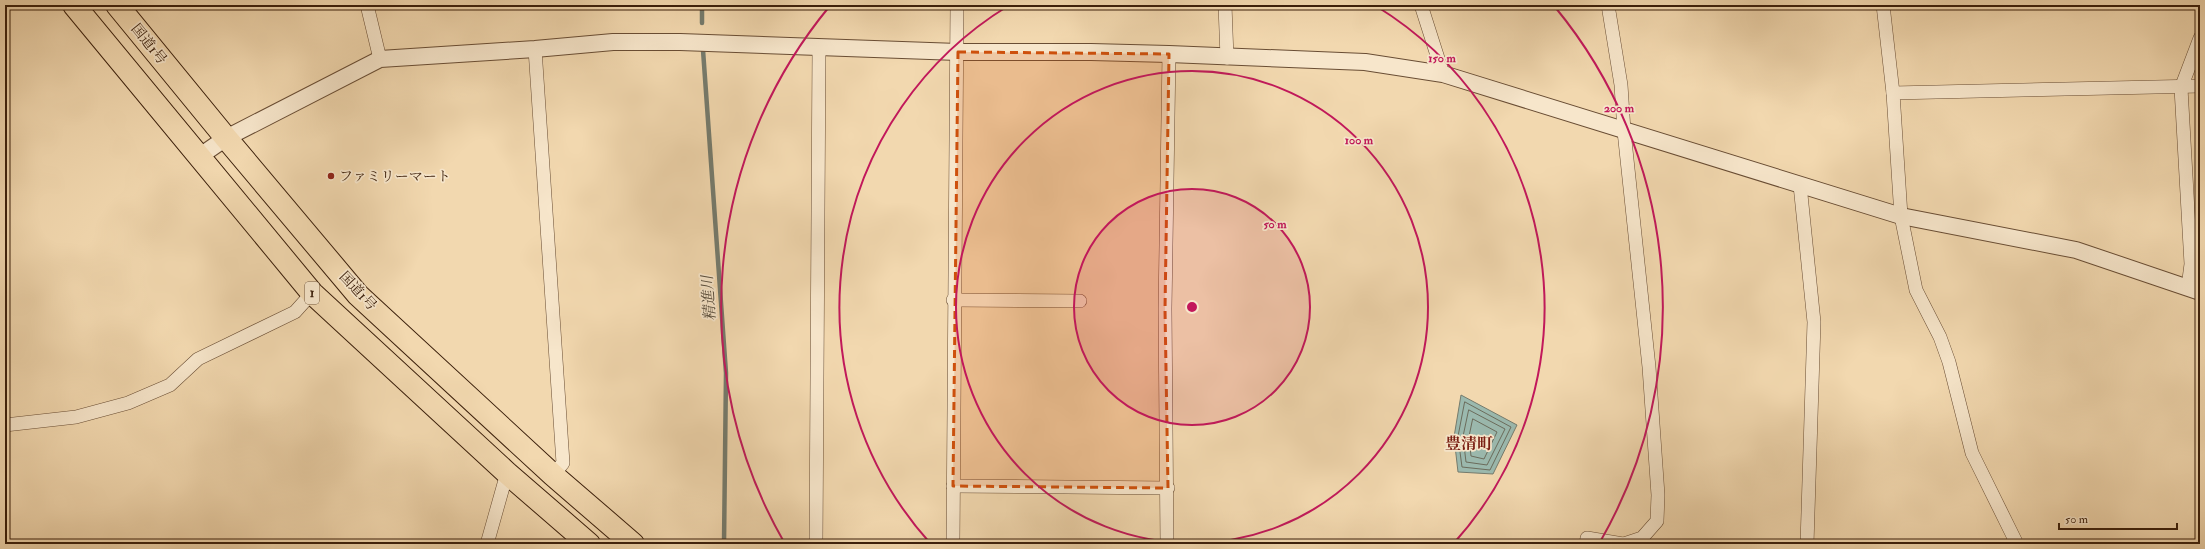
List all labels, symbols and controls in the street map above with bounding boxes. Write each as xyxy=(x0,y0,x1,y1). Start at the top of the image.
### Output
street label: 国道1号 xyxy=(128,20,170,68)
text: 150 m xyxy=(1428,51,1456,66)
text: 200 m xyxy=(1604,101,1635,116)
text: 100 m xyxy=(1345,133,1374,148)
place label: ファミリーマート xyxy=(339,168,451,185)
marker: ファミリーマート xyxy=(326,171,336,181)
text: 50 m xyxy=(1263,217,1287,232)
street label: 国道1号 xyxy=(336,268,380,314)
water label: 精進川 xyxy=(698,273,720,321)
road number: 1 xyxy=(305,282,319,304)
centre of rings xyxy=(1185,300,1199,314)
district label: 豊清町 xyxy=(1445,434,1493,454)
scale bar xyxy=(2059,505,2177,531)
text: 50 m xyxy=(2065,512,2089,527)

